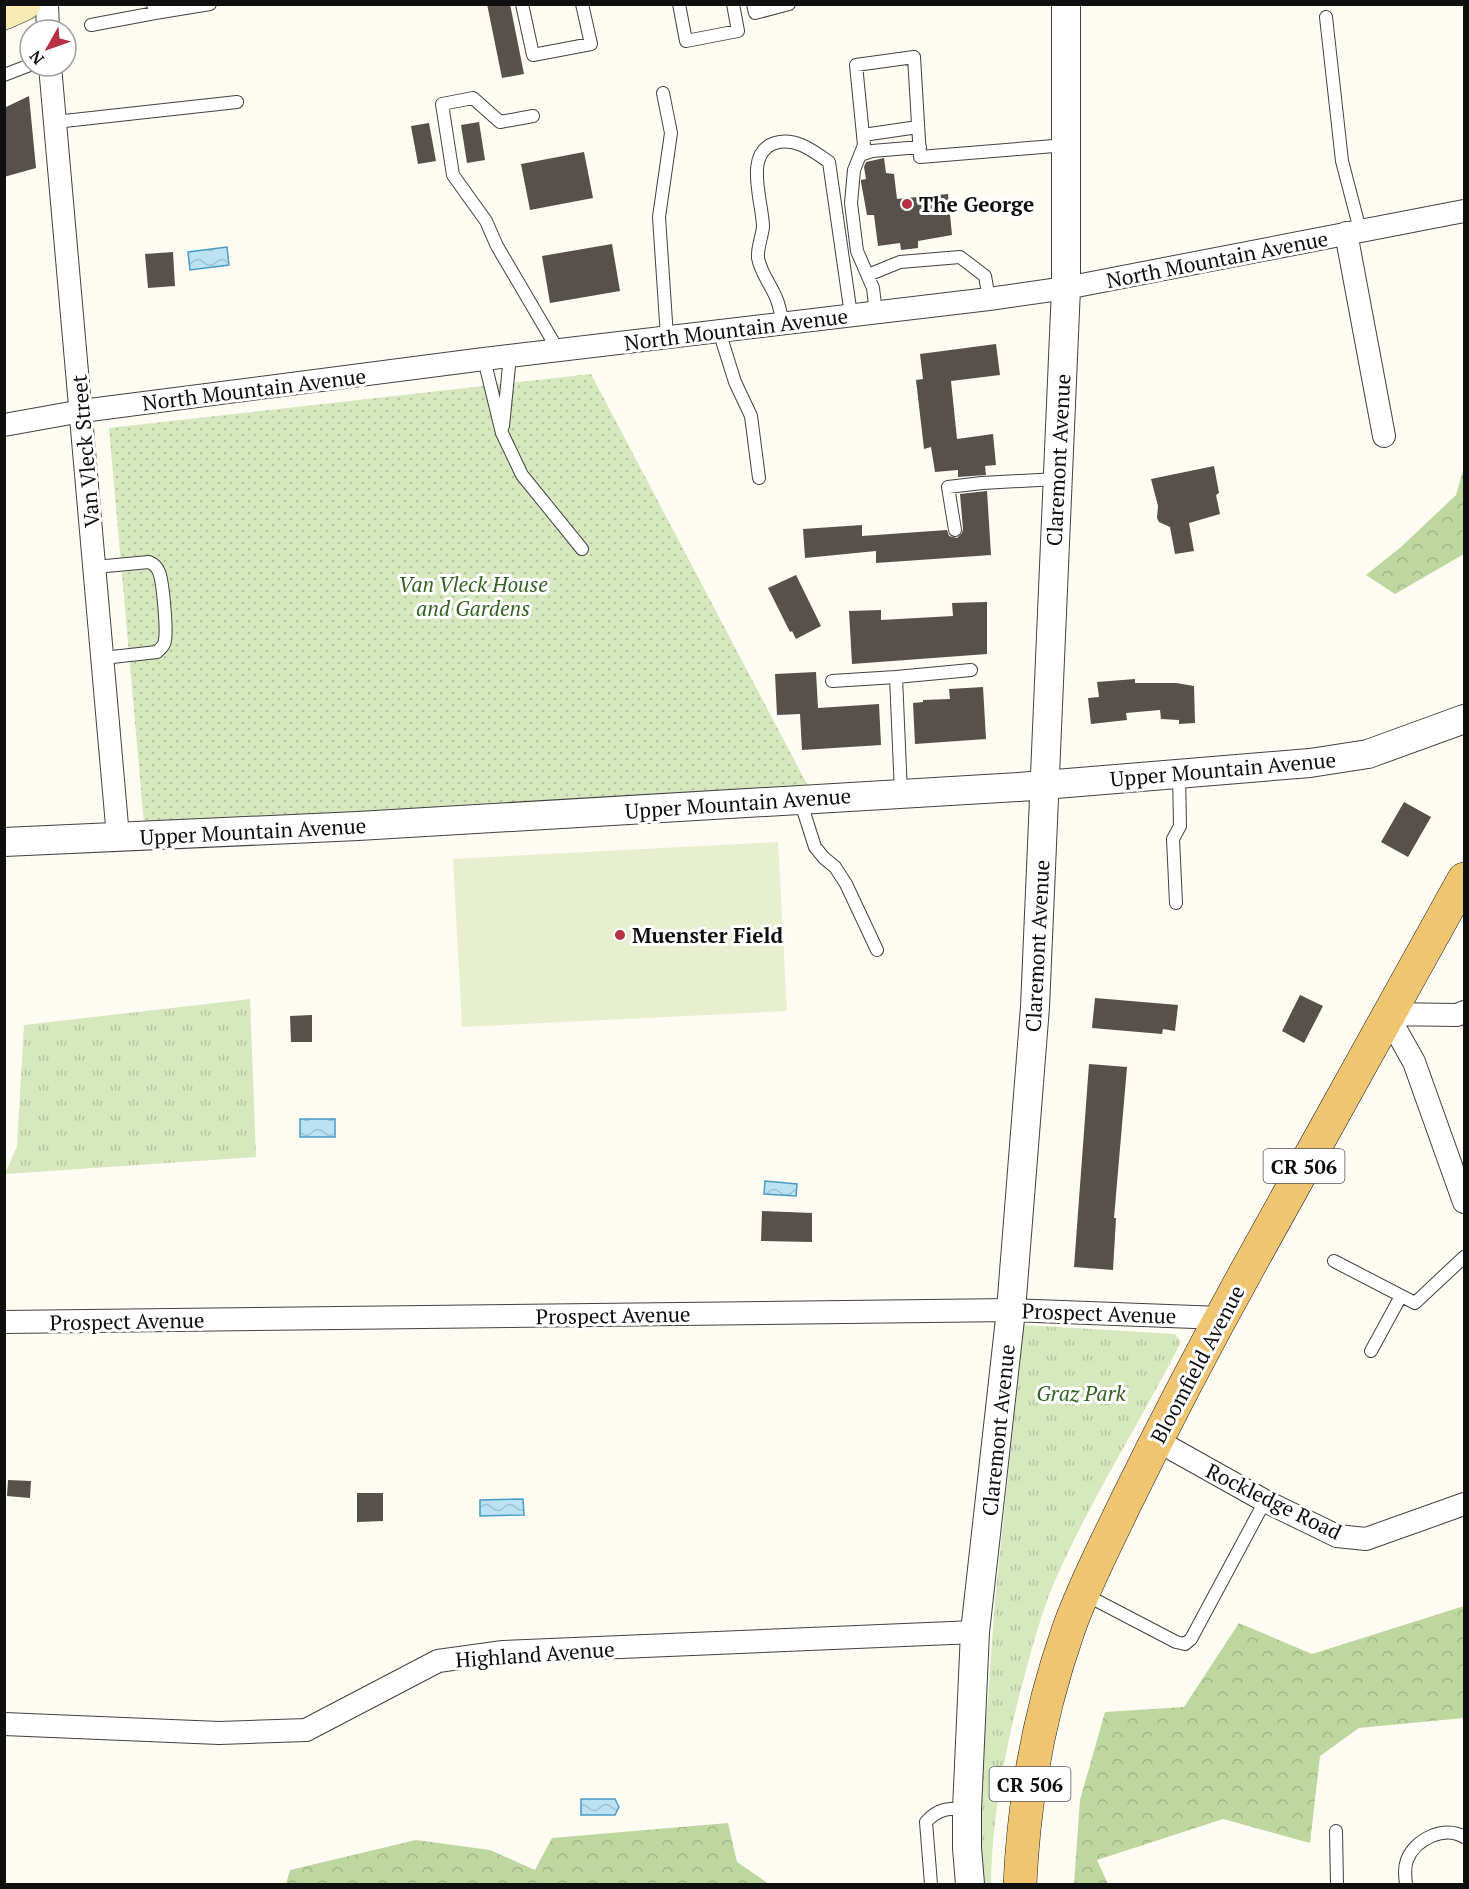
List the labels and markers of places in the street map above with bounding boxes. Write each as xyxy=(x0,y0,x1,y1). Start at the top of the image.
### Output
place label: The George xyxy=(919,190,1034,218)
marker: The George xyxy=(900,197,914,211)
place label: Muenster Field xyxy=(632,921,784,949)
marker: Muenster Field xyxy=(613,928,627,942)

